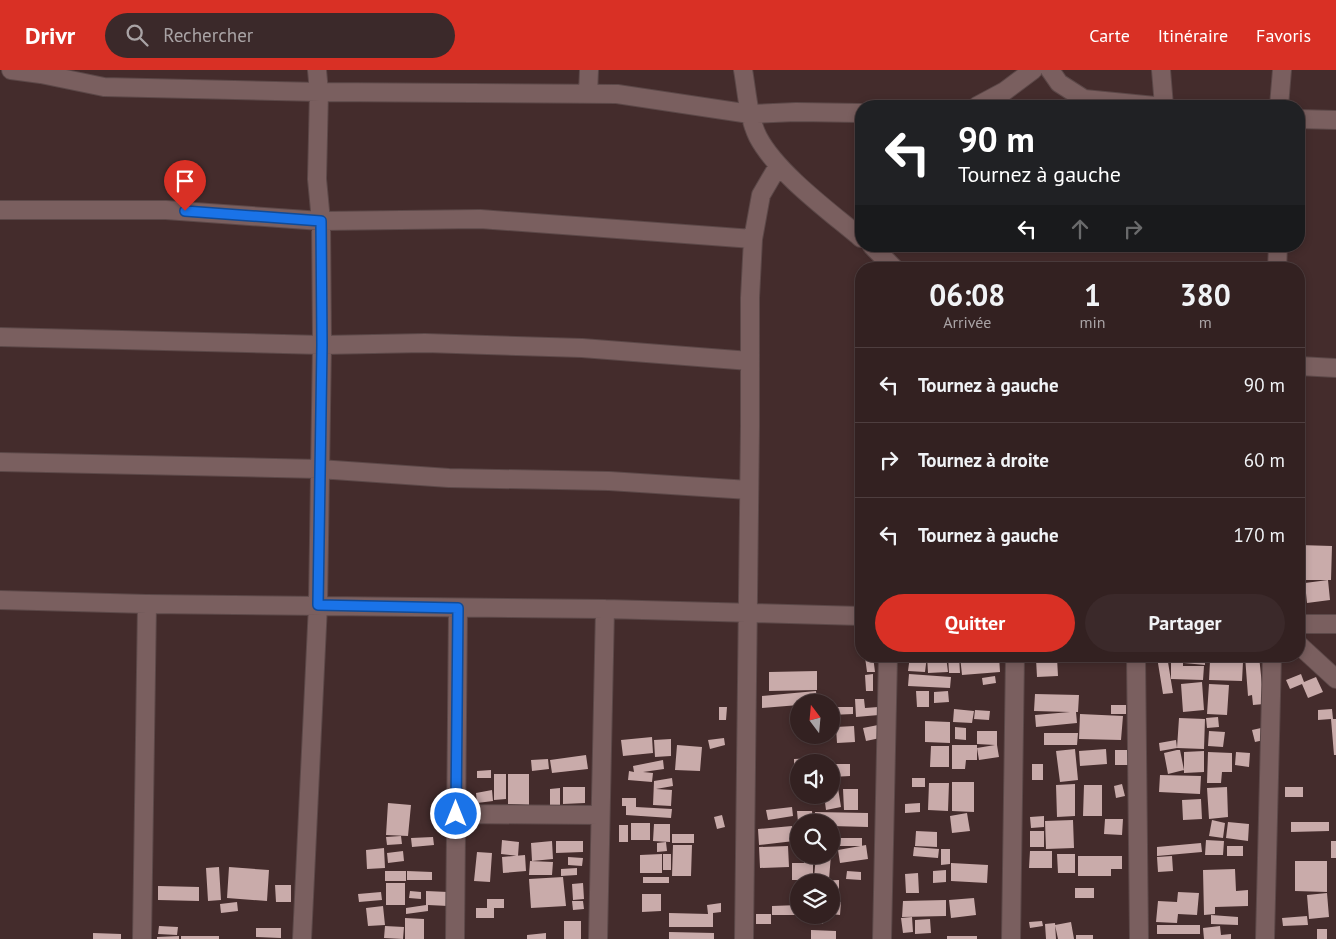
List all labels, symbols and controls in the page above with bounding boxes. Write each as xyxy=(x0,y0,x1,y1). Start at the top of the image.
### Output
search box xyxy=(105,13,455,58)
text: Drivr xyxy=(25,20,75,51)
icon: search xyxy=(123,21,151,49)
text: Rechercher xyxy=(163,23,253,47)
text: Carte xyxy=(1089,24,1130,47)
text: Itinéraire xyxy=(1158,24,1228,47)
text: Favoris xyxy=(1256,24,1311,47)
text: 90 m xyxy=(958,116,1035,162)
icon: left xyxy=(875,120,940,185)
pin xyxy=(164,160,206,211)
text: Tournez à gauche xyxy=(958,160,1121,188)
icon: arrive xyxy=(171,167,199,195)
icon: left xyxy=(1013,215,1041,243)
icon: ahead xyxy=(1066,215,1094,243)
icon: right xyxy=(1119,215,1147,243)
text: 06:08 xyxy=(929,275,1005,314)
text: 1 xyxy=(1084,275,1101,314)
text: 380 xyxy=(1180,275,1231,314)
text: Arrivée xyxy=(943,312,991,332)
text: min xyxy=(1080,312,1106,332)
text: m xyxy=(1199,312,1212,332)
icon: left xyxy=(875,371,903,399)
text: Tournez à gauche xyxy=(918,373,1059,397)
text: 90 m xyxy=(1244,373,1285,397)
icon: right xyxy=(875,446,903,474)
text: Tournez à droite xyxy=(918,448,1049,472)
text: 60 m xyxy=(1244,448,1285,472)
icon: left xyxy=(875,521,903,549)
text: Tournez à gauche xyxy=(918,523,1059,547)
text: 170 m xyxy=(1233,523,1285,547)
button: Quitter xyxy=(875,594,1075,652)
button: Partager xyxy=(1085,594,1285,652)
north arrow xyxy=(790,694,840,744)
map controls xyxy=(790,694,840,924)
button: sound xyxy=(790,754,840,804)
position arrow xyxy=(429,787,481,839)
button: search xyxy=(790,814,840,864)
button: layers xyxy=(790,874,840,924)

